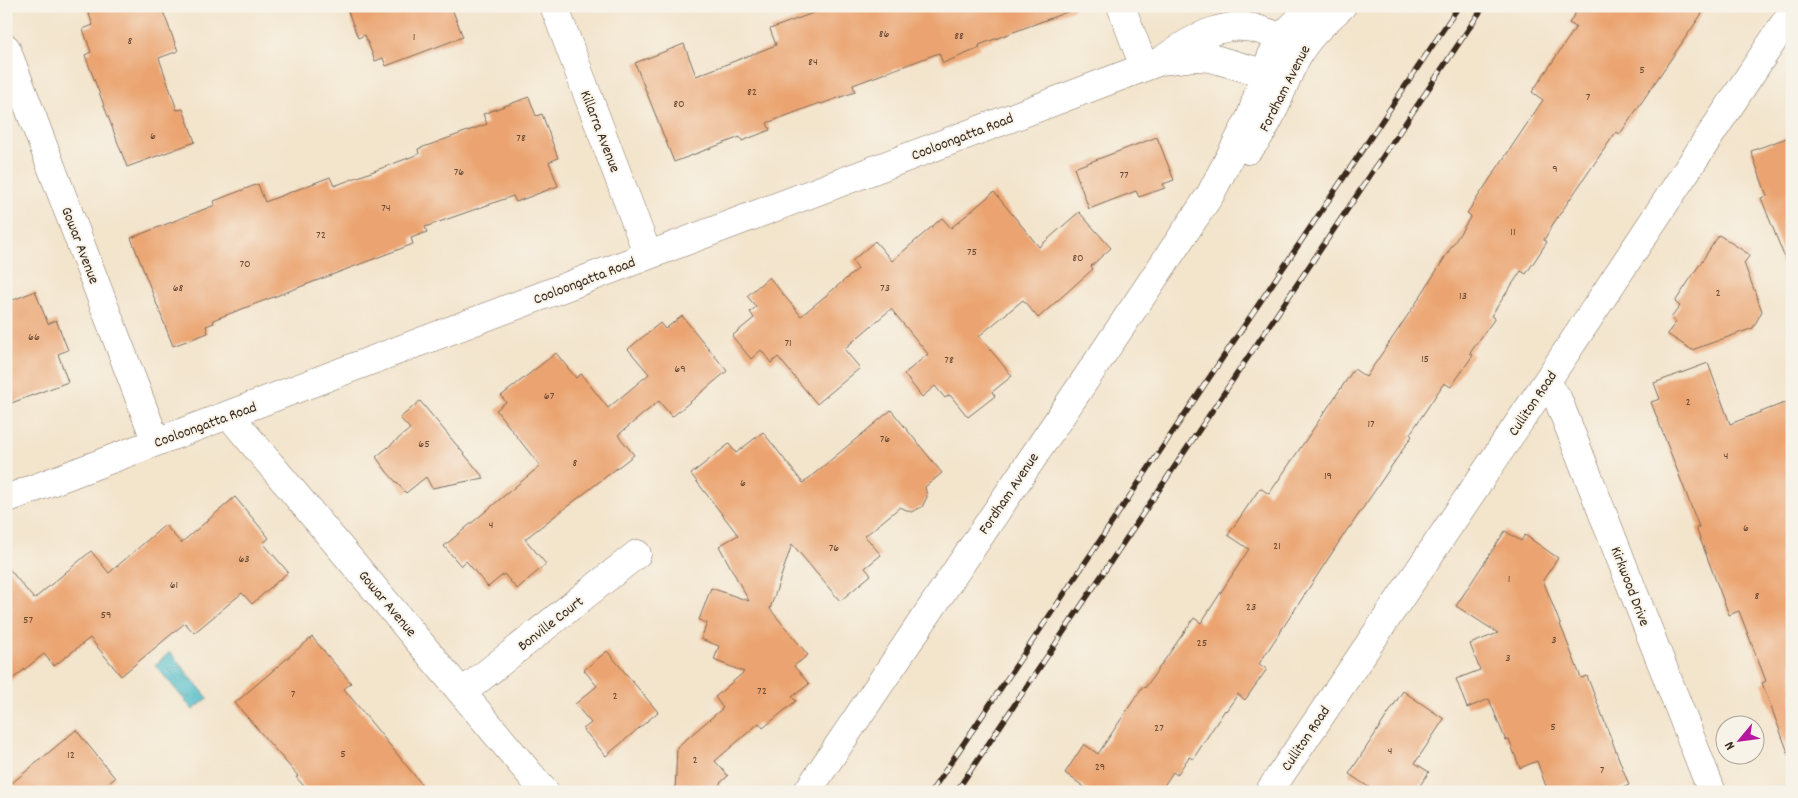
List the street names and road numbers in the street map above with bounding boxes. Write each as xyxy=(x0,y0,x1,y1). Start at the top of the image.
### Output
street label: Fordham Avenue xyxy=(1254,41,1317,136)
street label: Killarra Avenue xyxy=(573,87,625,176)
street label: Cooloongatta Road xyxy=(908,108,1017,167)
street label: Gowar Avenue xyxy=(54,204,104,288)
street label: Cooloongatta Road xyxy=(530,252,639,311)
street label: Culliton Road xyxy=(1504,367,1564,441)
street label: Cooloongatta Road xyxy=(151,397,260,455)
street label: Fordham Avenue xyxy=(974,448,1045,540)
street label: Kirkwood Drive xyxy=(1604,544,1655,630)
street label: Gowar Avenue xyxy=(352,566,421,643)
street label: Bonville Court xyxy=(514,591,589,657)
street label: Culliton Road xyxy=(1277,702,1337,776)

